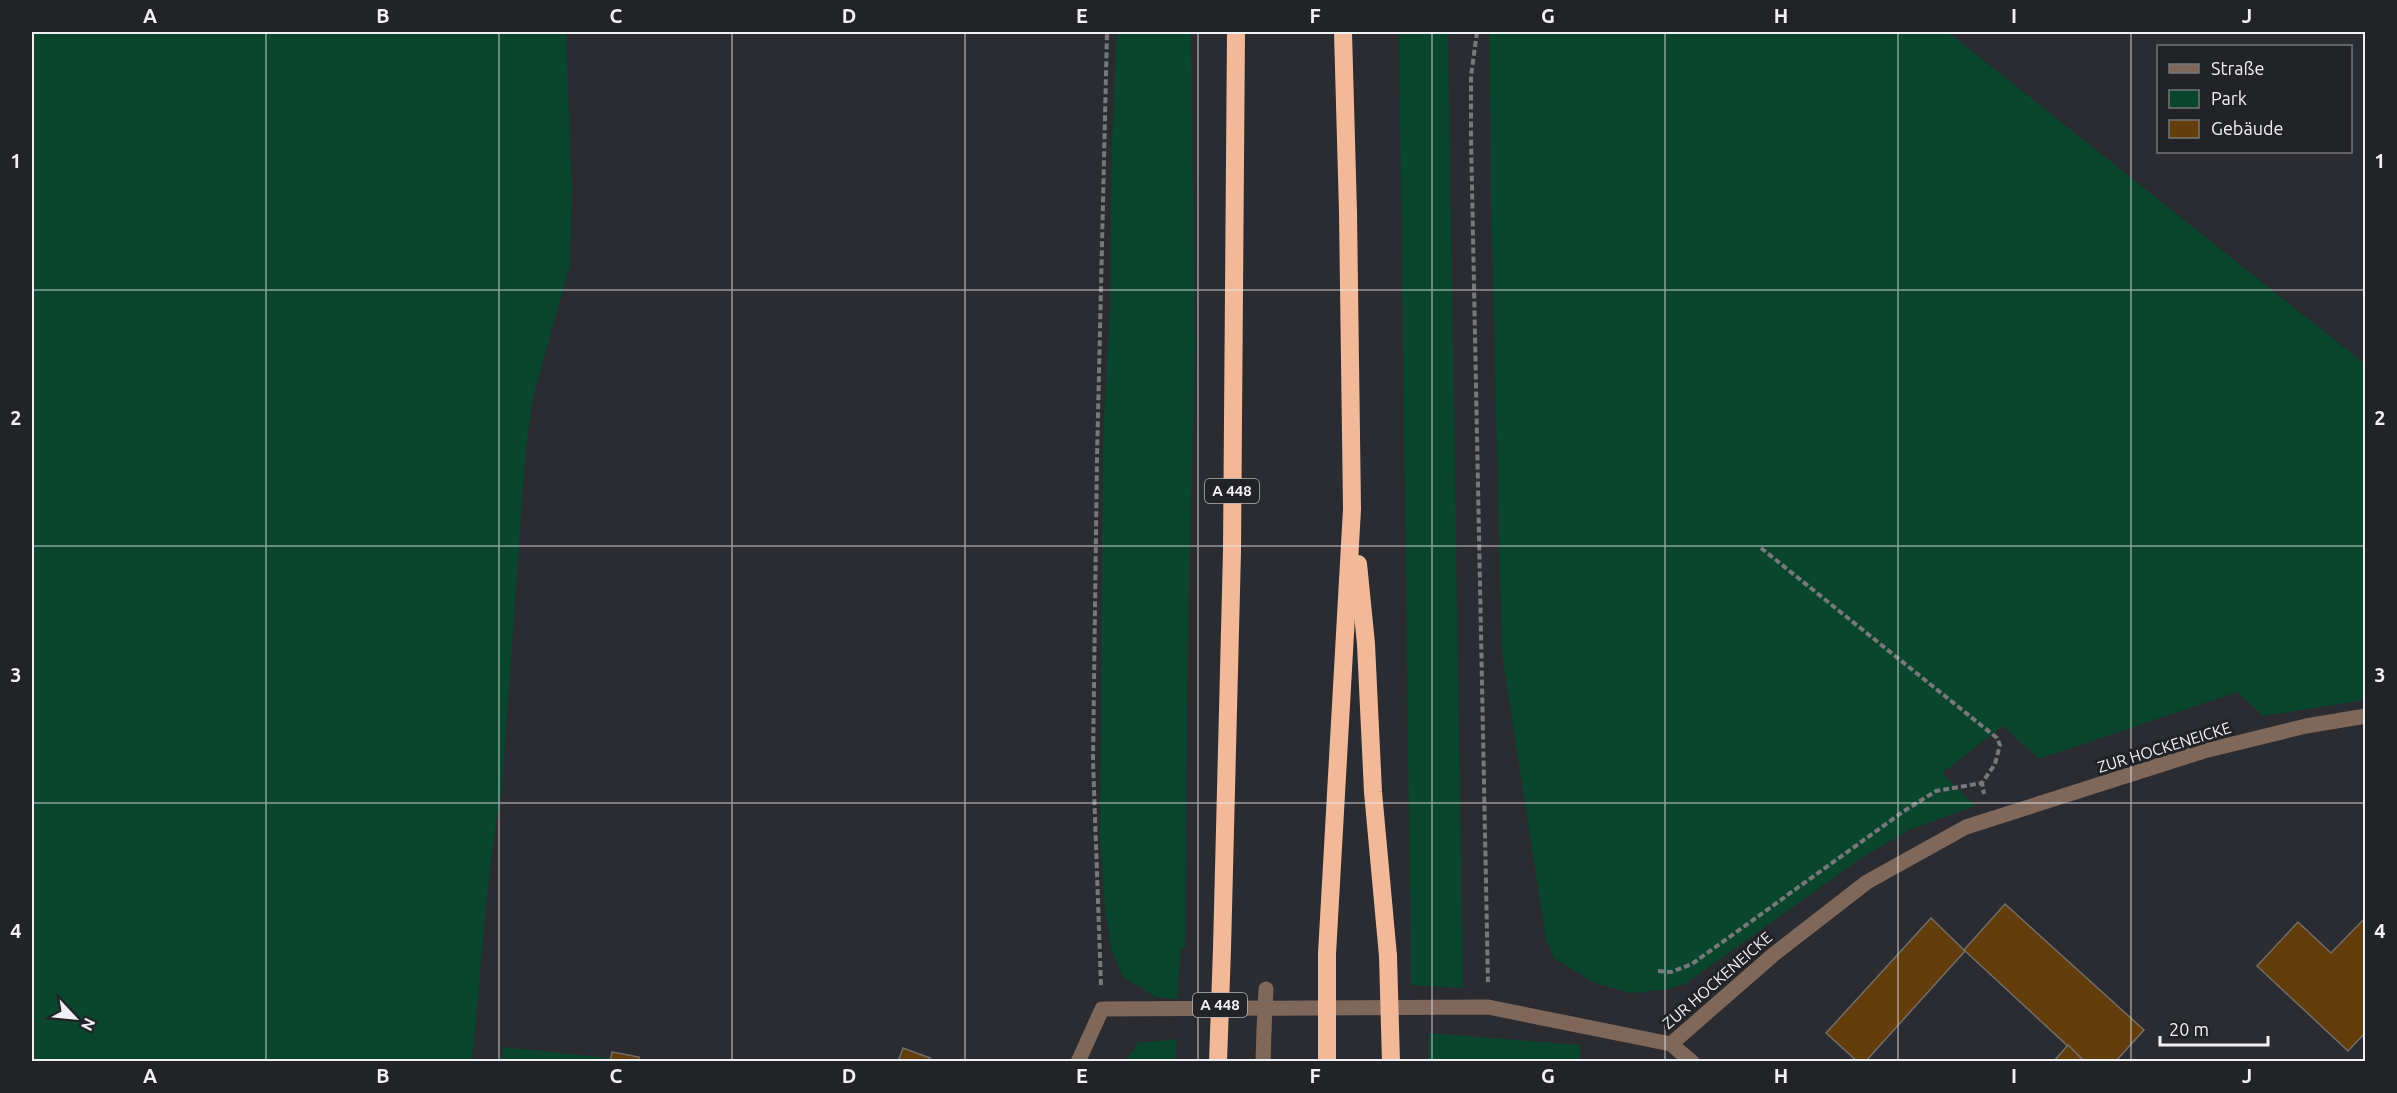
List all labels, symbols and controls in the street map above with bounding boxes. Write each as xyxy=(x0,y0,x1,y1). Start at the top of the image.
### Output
text: A xyxy=(143,4,157,27)
text: B xyxy=(376,4,390,27)
text: C xyxy=(610,4,623,27)
text: D xyxy=(842,4,856,27)
text: E xyxy=(1076,4,1088,27)
text: F xyxy=(1309,4,1321,27)
text: G xyxy=(1541,4,1555,27)
text: H xyxy=(1774,4,1788,27)
text: I xyxy=(2011,4,2017,27)
text: J xyxy=(2242,4,2252,27)
legend xyxy=(2157,45,2352,153)
text: Straße xyxy=(2211,58,2264,78)
text: Park xyxy=(2211,88,2247,108)
text: Gebäude xyxy=(2211,118,2283,138)
text: 1 xyxy=(10,149,22,172)
text: 1 xyxy=(2374,149,2386,172)
text: 2 xyxy=(10,406,22,429)
text: 2 xyxy=(2374,406,2386,429)
road number: A 448 xyxy=(1205,479,1259,503)
text: 3 xyxy=(10,663,22,686)
text: 3 xyxy=(2374,663,2386,686)
street label: ZUR HOCKENEICKE xyxy=(2095,718,2233,776)
text: 4 xyxy=(10,919,22,942)
text: 4 xyxy=(2374,919,2386,942)
street label: ZUR HOCKENEICKE xyxy=(1659,928,1775,1032)
north arrow xyxy=(45,988,105,1048)
road number: A 448 xyxy=(1193,993,1247,1017)
scale bar xyxy=(2160,1009,2268,1047)
text: N xyxy=(78,1015,99,1034)
text: 20 m xyxy=(2169,1019,2209,1039)
text: A xyxy=(143,1064,157,1087)
text: B xyxy=(376,1064,390,1087)
text: C xyxy=(610,1064,623,1087)
text: D xyxy=(842,1064,856,1087)
text: E xyxy=(1076,1064,1088,1087)
text: F xyxy=(1309,1064,1321,1087)
text: G xyxy=(1541,1064,1555,1087)
text: H xyxy=(1774,1064,1788,1087)
text: I xyxy=(2011,1064,2017,1087)
text: J xyxy=(2242,1064,2252,1087)

